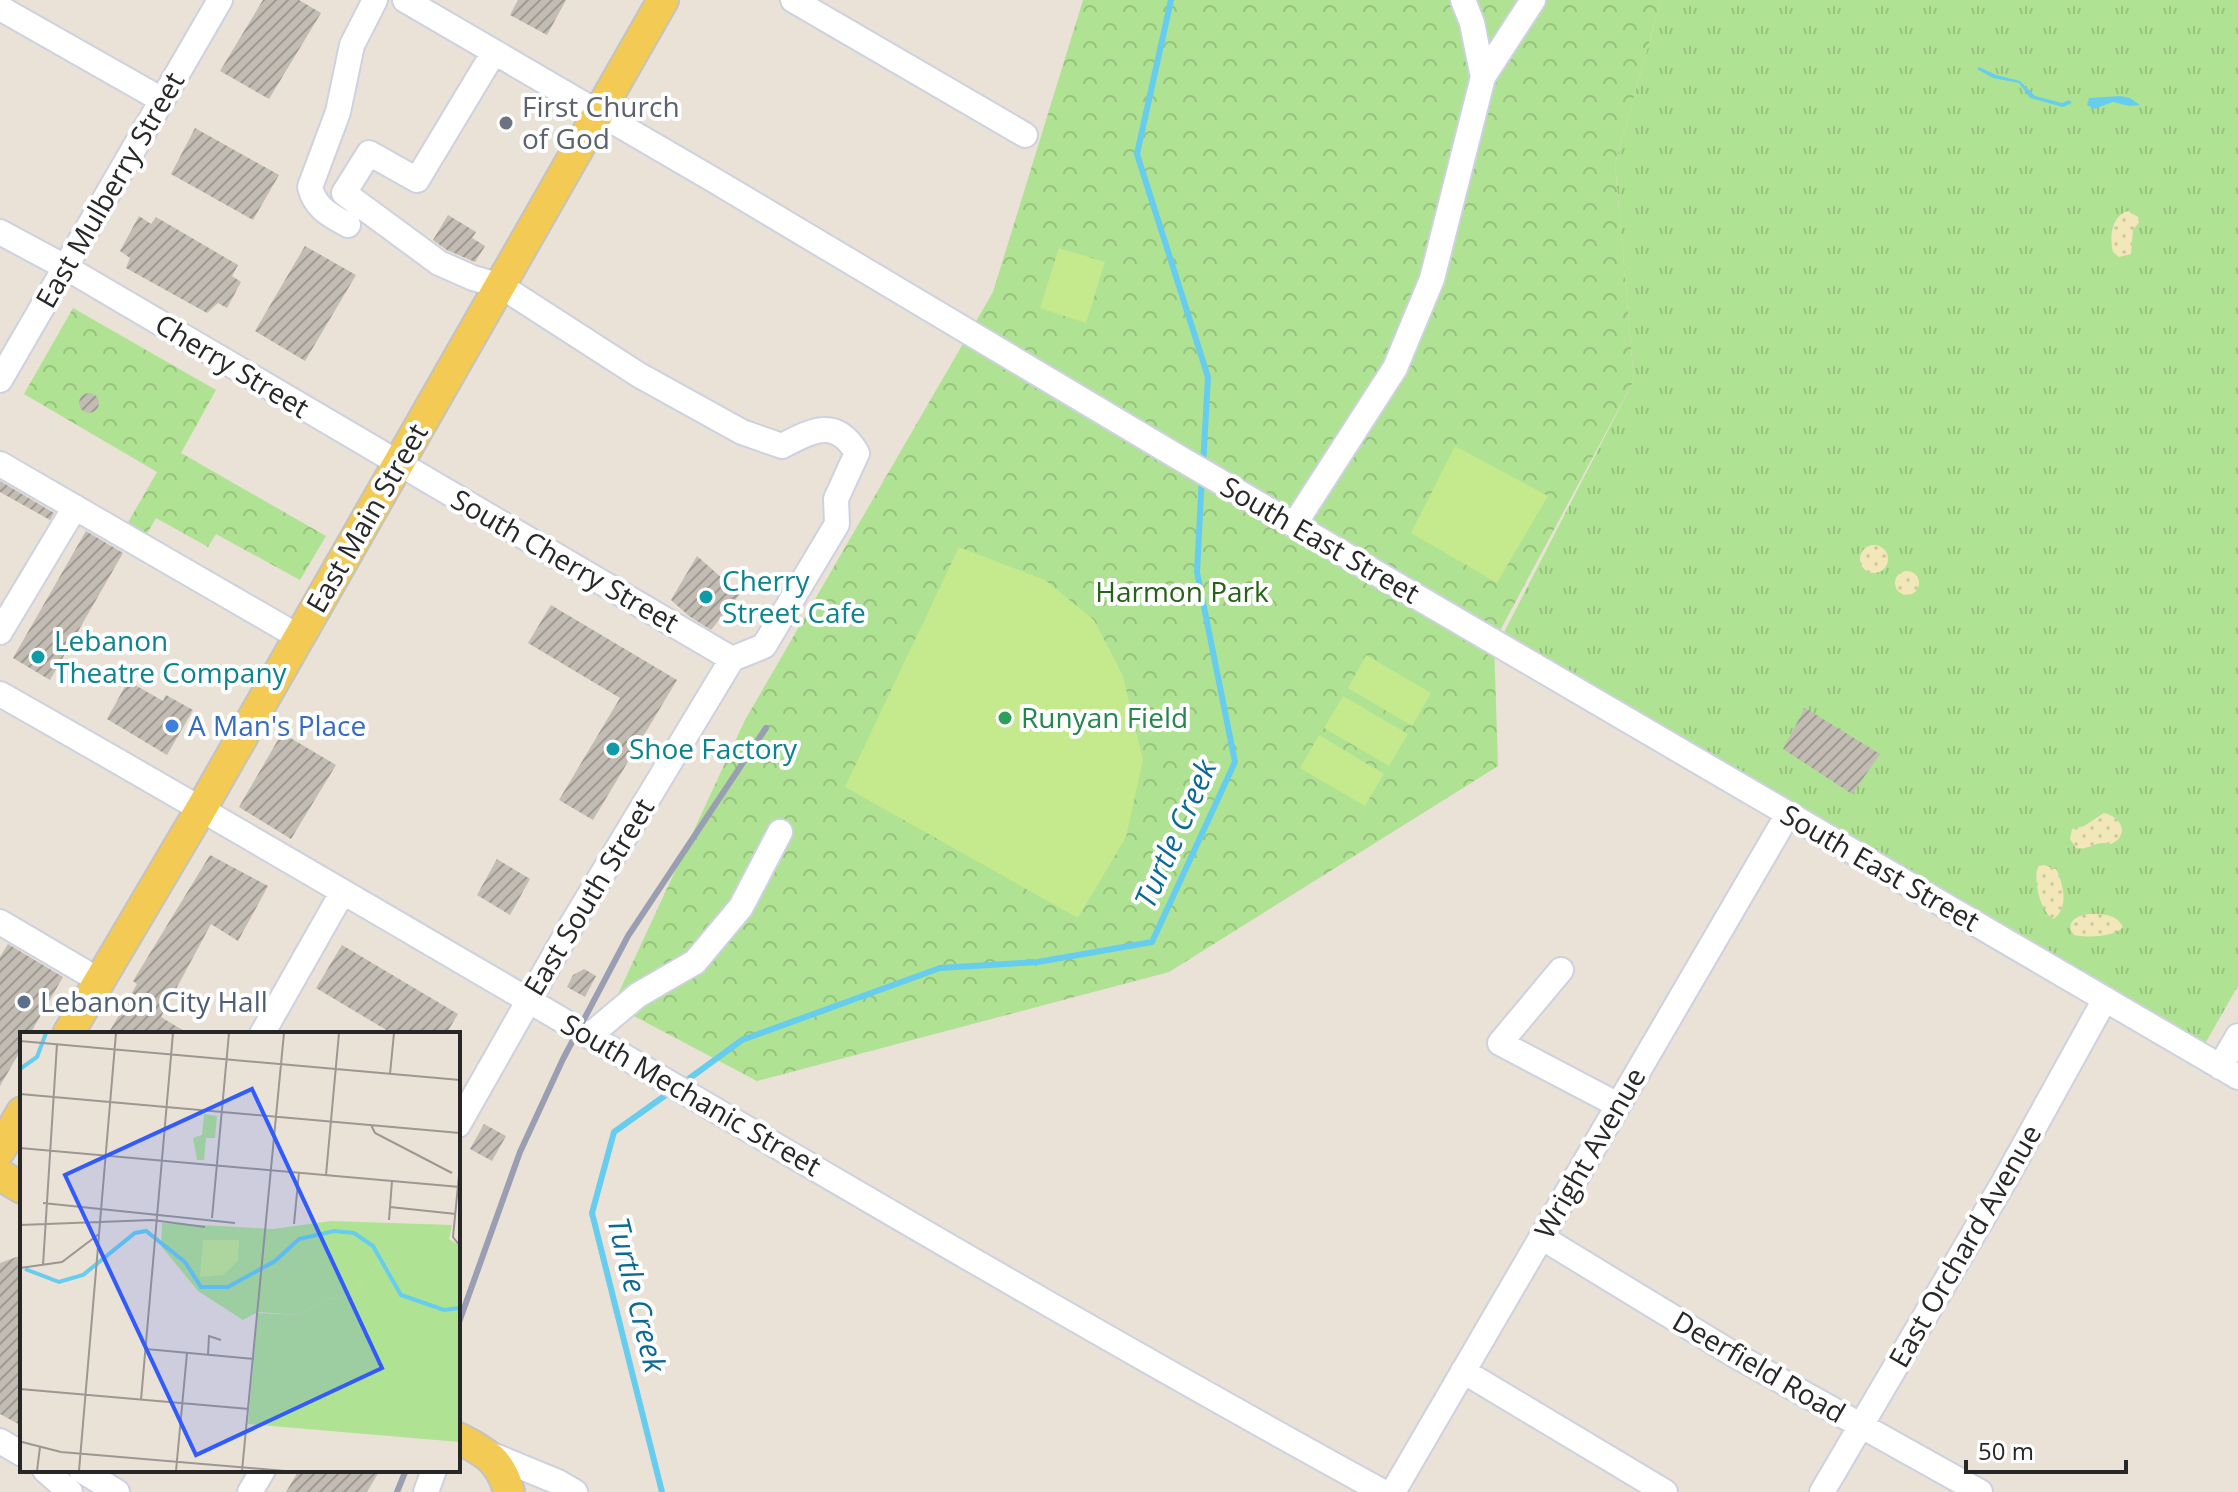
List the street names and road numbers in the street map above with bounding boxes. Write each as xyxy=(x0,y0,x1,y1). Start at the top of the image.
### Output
street label: East Mulberry Street xyxy=(26,65,192,314)
street label: Cherry Street xyxy=(149,304,316,426)
street label: East Main Street xyxy=(297,416,436,619)
street label: South East Street xyxy=(1214,467,1427,612)
street label: South Cherry Street xyxy=(445,479,686,641)
street label: East South Street xyxy=(514,791,662,1002)
street label: South East Street xyxy=(1774,795,1987,940)
street label: South Mechanic Street xyxy=(555,1004,828,1184)
street label: Wright Avenue xyxy=(1525,1060,1653,1245)
street label: East Orchard Avenue xyxy=(1879,1117,2049,1374)
street label: Deerfield Road xyxy=(1666,1301,1853,1431)

